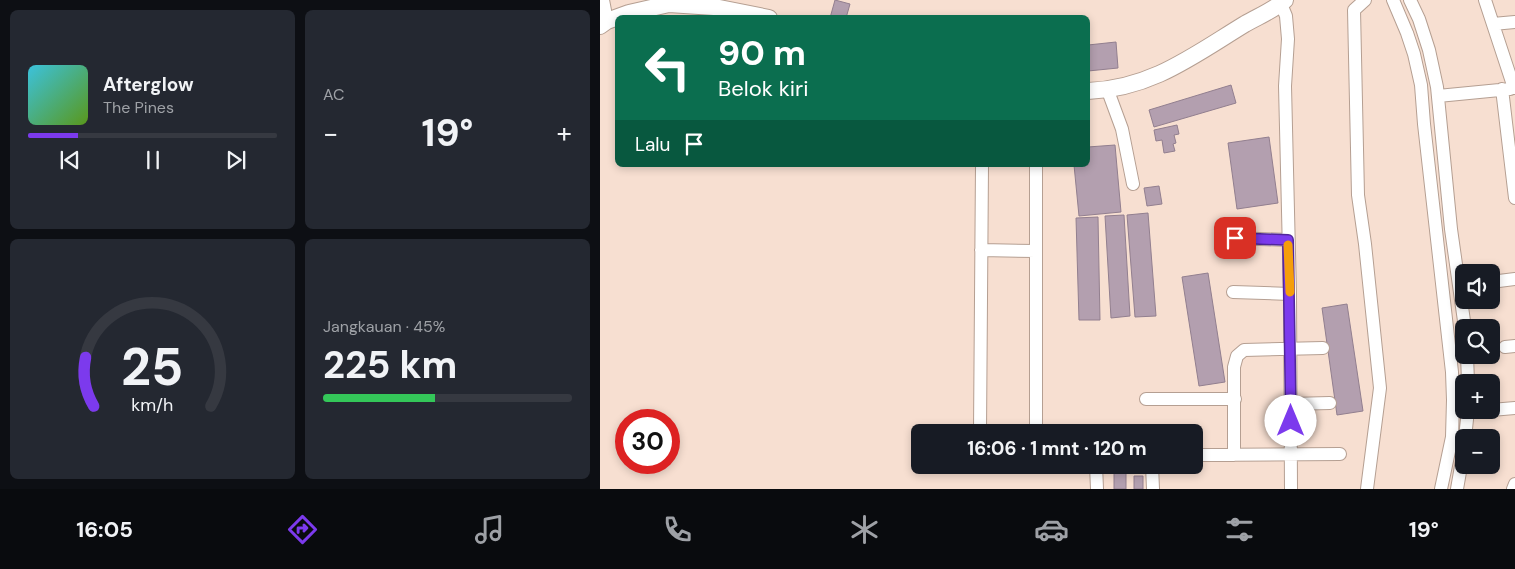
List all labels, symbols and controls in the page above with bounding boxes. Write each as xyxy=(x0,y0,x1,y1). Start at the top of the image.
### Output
text: 90 m xyxy=(718,30,806,76)
icon: left xyxy=(635,35,700,100)
text: Afterglow xyxy=(103,72,194,97)
text: Belok kiri xyxy=(718,74,808,103)
text: AC xyxy=(323,84,344,105)
text: The Pines xyxy=(103,97,174,118)
text: 19° xyxy=(422,108,473,158)
text: − xyxy=(323,115,338,152)
text: + xyxy=(557,115,572,152)
icon: arrive xyxy=(680,130,708,158)
text: Lalu xyxy=(635,132,670,157)
icon: previous xyxy=(56,146,84,174)
icon: pause xyxy=(139,146,167,174)
icon: next xyxy=(222,146,250,174)
pin xyxy=(1214,217,1256,259)
icon: arrive xyxy=(1221,224,1249,252)
map controls xyxy=(1455,264,1500,474)
button: sound xyxy=(1455,264,1500,309)
text: Jangkauan · 45% xyxy=(323,316,445,337)
button: search xyxy=(1455,319,1500,364)
text: 25 xyxy=(121,333,184,401)
text: 225 km xyxy=(323,340,457,390)
button: + xyxy=(1455,374,1500,419)
text: km/h xyxy=(131,393,174,417)
position arrow xyxy=(1264,394,1316,446)
speed limit sign: 30 xyxy=(615,409,680,474)
button: − xyxy=(1455,429,1500,474)
text: 16:06 · 1 mnt · 120 m xyxy=(967,436,1147,461)
icon: directions xyxy=(285,512,320,547)
icon: music xyxy=(472,512,507,547)
icon: phone xyxy=(660,512,695,547)
icon: climate xyxy=(847,512,882,547)
icon: car xyxy=(1034,512,1069,547)
icon: filters xyxy=(1222,512,1257,547)
text: 16:05 xyxy=(76,515,133,544)
text: 19° xyxy=(1409,515,1439,544)

